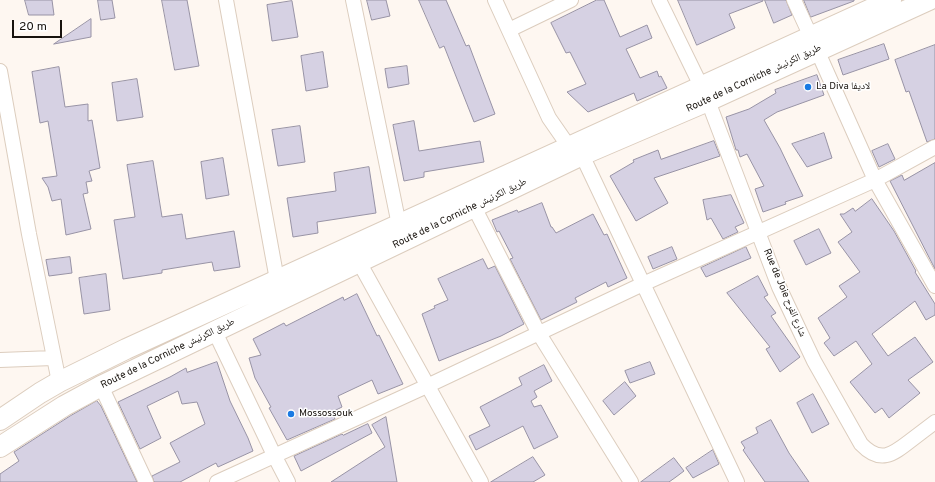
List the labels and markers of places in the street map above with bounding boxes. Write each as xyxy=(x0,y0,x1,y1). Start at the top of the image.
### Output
place label: La Diva لاديفا xyxy=(816,81,870,93)
marker: La Diva لاديفا xyxy=(803,82,813,92)
place label: Mossossouk xyxy=(299,408,353,420)
marker: Mossossouk xyxy=(286,409,296,419)

